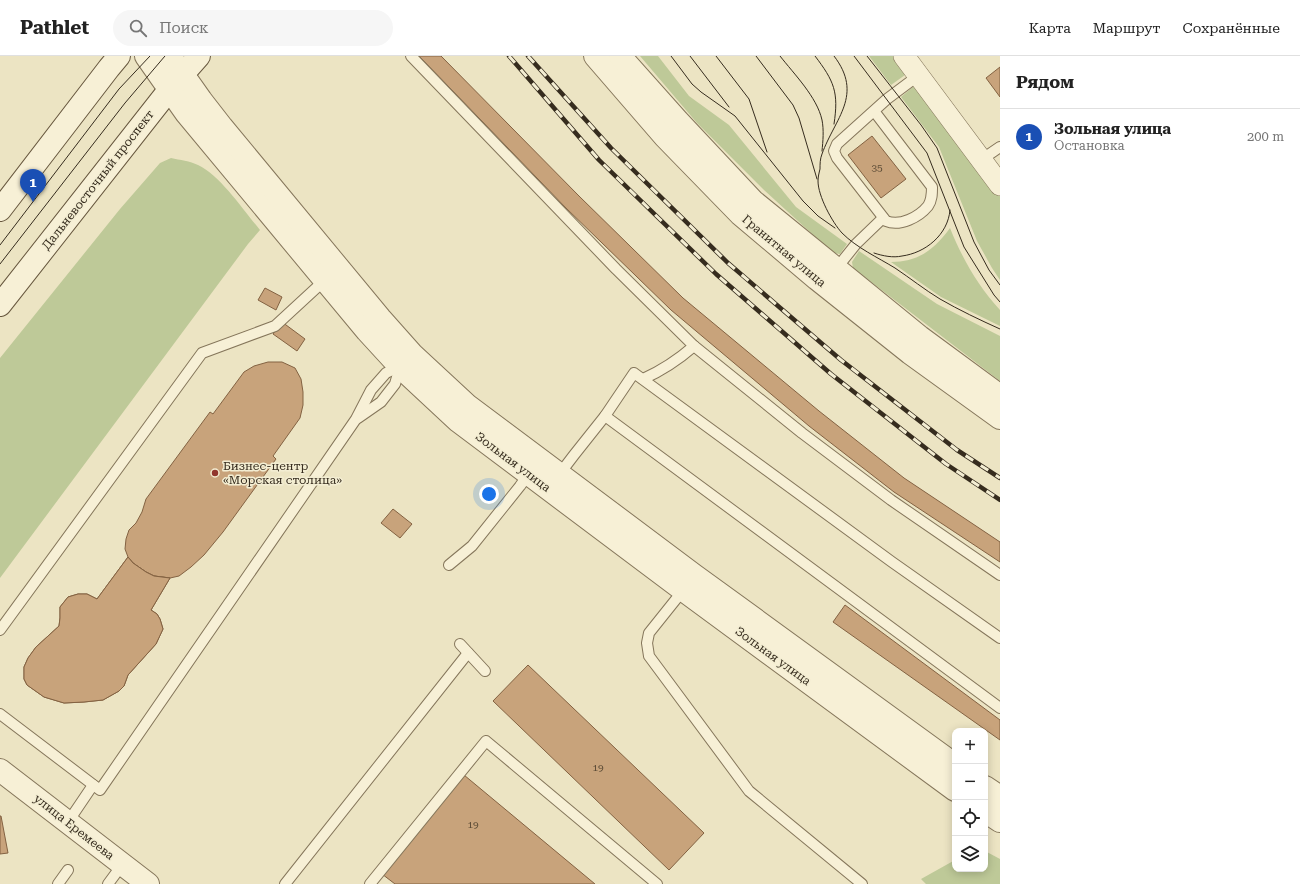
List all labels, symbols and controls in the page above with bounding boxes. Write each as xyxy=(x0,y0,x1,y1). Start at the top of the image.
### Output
search box xyxy=(113,10,393,46)
text: Pathlet xyxy=(20,16,89,39)
icon: search xyxy=(127,17,149,39)
text: Поиск xyxy=(159,19,209,37)
text: Карта xyxy=(1029,20,1071,36)
text: Маршрут xyxy=(1093,20,1161,36)
text: Сохранённые xyxy=(1183,20,1280,36)
text: Рядом xyxy=(1016,72,1074,92)
street label: Дальневосточный проспект xyxy=(39,107,157,253)
text: Зольная улица xyxy=(1054,120,1171,138)
text: 1 xyxy=(1025,129,1033,144)
text: 200 m xyxy=(1247,129,1284,144)
text: Остановка xyxy=(1054,138,1125,153)
house number: 35 xyxy=(871,162,883,173)
pin: 1 xyxy=(20,169,46,202)
street label: Гранитная улица xyxy=(739,212,829,290)
street label: Зольная улица xyxy=(473,429,554,495)
place label: Бизнес-центр «Морская столица» xyxy=(223,459,342,487)
marker: Бизнес-центр «Морская столица» xyxy=(210,468,220,478)
your location xyxy=(479,484,499,504)
street label: Зольная улица xyxy=(732,624,814,688)
map controls xyxy=(952,728,988,872)
button: + xyxy=(952,728,988,764)
house number: 19 xyxy=(592,762,604,773)
button: − xyxy=(952,764,988,800)
street label: улица Еремеева xyxy=(31,791,117,863)
button: locate xyxy=(952,800,988,836)
house number: 19 xyxy=(467,819,479,830)
button: layers xyxy=(952,836,988,872)

